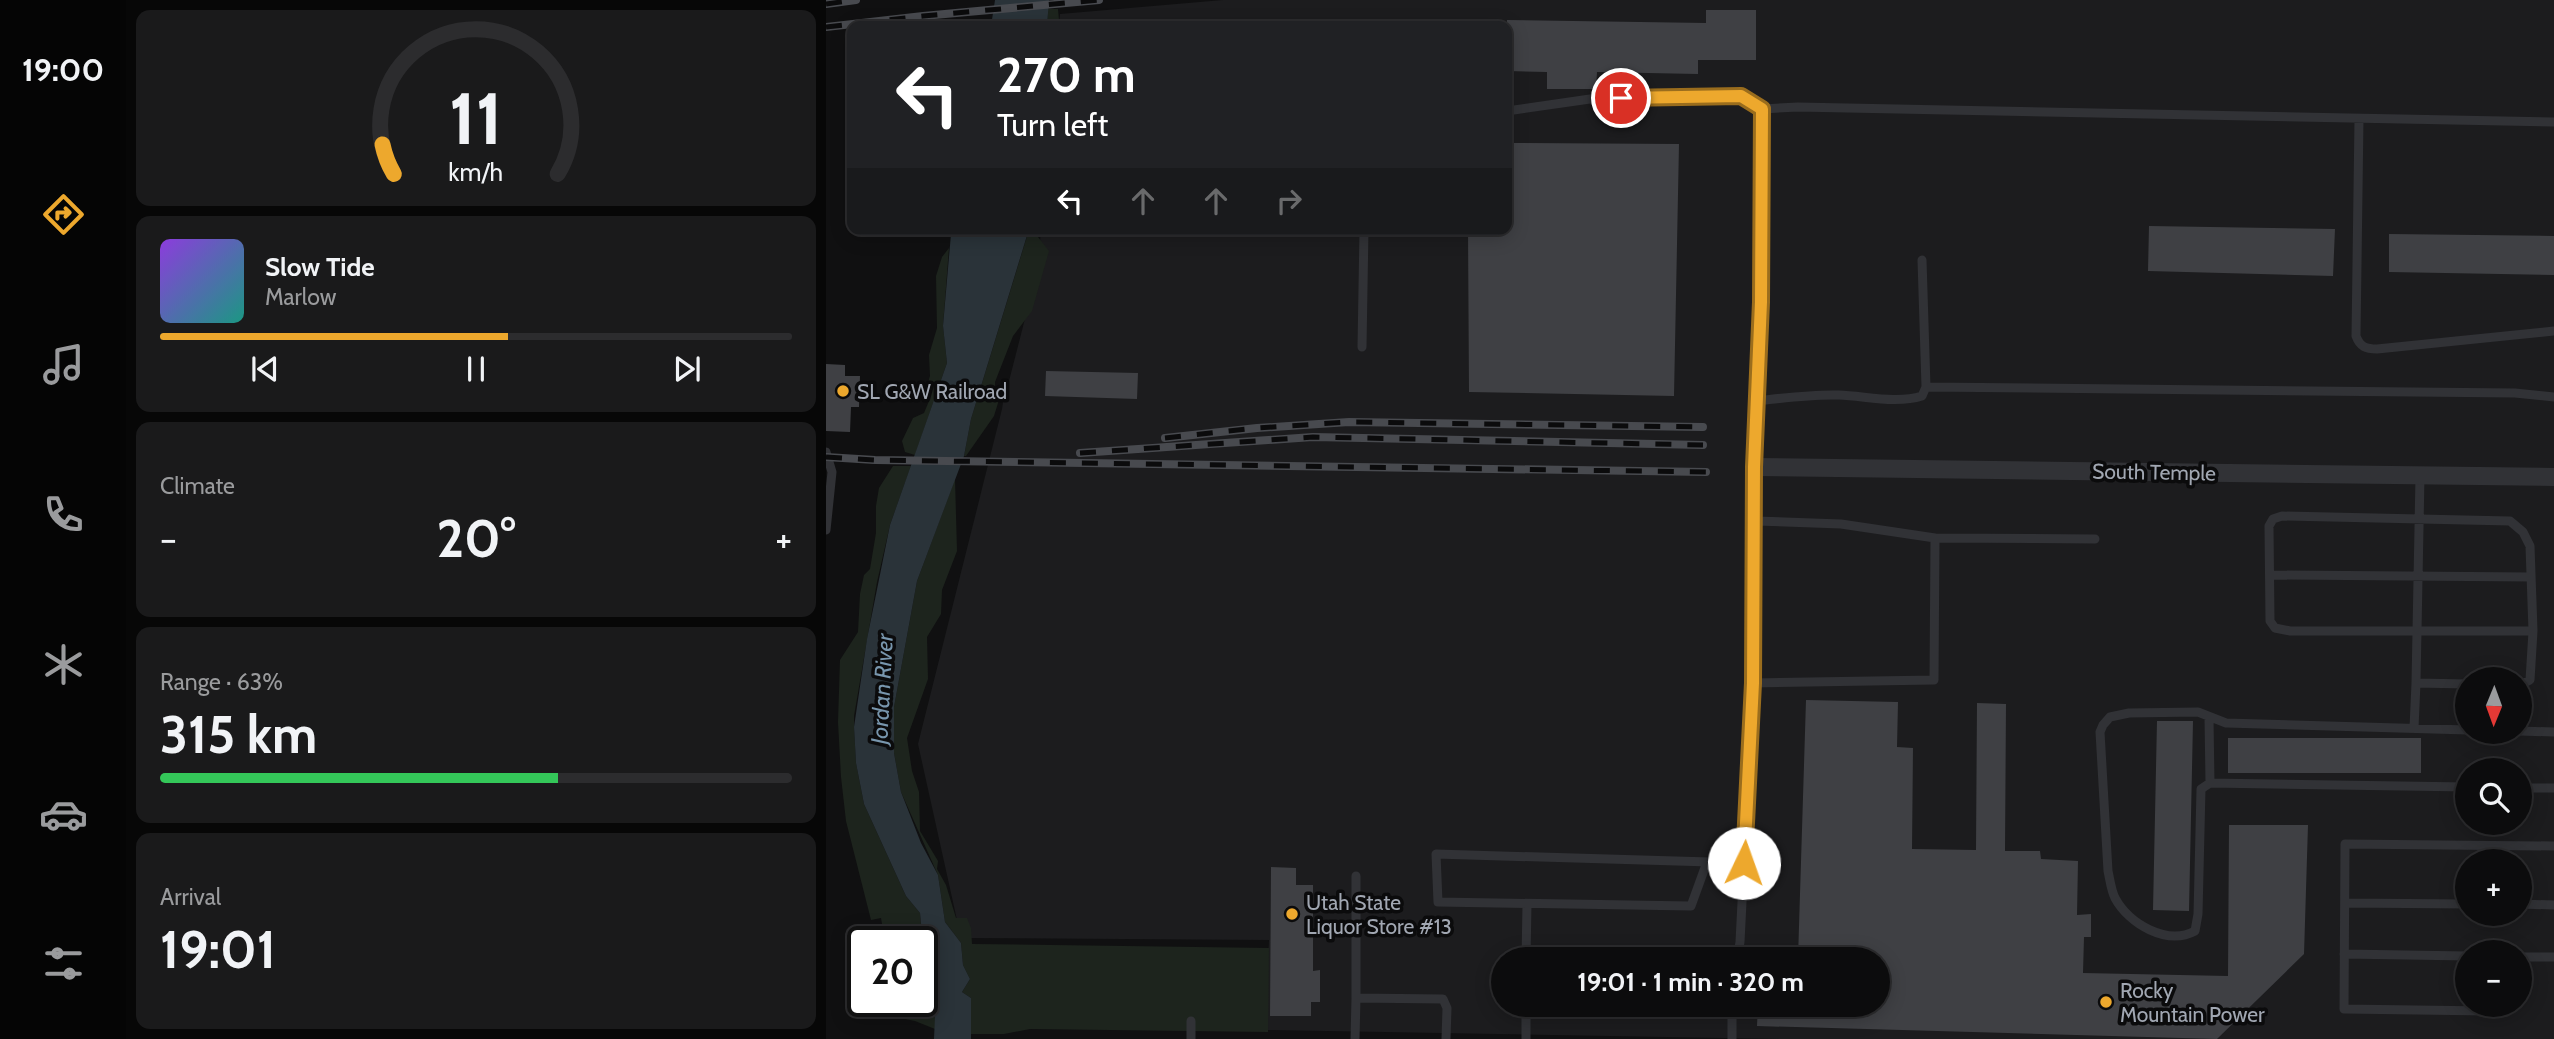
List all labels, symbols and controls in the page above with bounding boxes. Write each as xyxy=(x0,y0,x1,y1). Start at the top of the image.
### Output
text: 270 m xyxy=(997,45,1136,104)
icon: left xyxy=(882,49,973,140)
text: 19:00 xyxy=(22,50,104,89)
pin xyxy=(1591,68,1651,128)
text: 11 xyxy=(449,74,503,162)
icon: arrive xyxy=(1602,79,1640,117)
text: Turn left xyxy=(997,105,1108,144)
text: km/h xyxy=(449,157,503,187)
icon: left xyxy=(1051,182,1089,220)
icon: ahead xyxy=(1124,182,1162,220)
icon: ahead xyxy=(1197,182,1235,220)
icon: right xyxy=(1270,182,1308,220)
icon: directions xyxy=(39,190,88,239)
text: Slow Tide xyxy=(265,251,375,283)
text: Marlow xyxy=(265,283,336,311)
icon: music xyxy=(39,340,88,389)
icon: previous xyxy=(246,350,284,388)
icon: pause xyxy=(457,350,495,388)
icon: next xyxy=(668,350,706,388)
place label: SL G&W Railroad xyxy=(857,379,1007,404)
marker: SL G&W Railroad xyxy=(835,383,851,399)
street label: South Temple xyxy=(2092,458,2216,486)
text: Climate xyxy=(160,472,235,500)
icon: phone xyxy=(39,490,88,539)
text: 20° xyxy=(436,507,516,570)
text: − xyxy=(160,515,177,562)
text: + xyxy=(775,515,792,562)
water label: Jordan River xyxy=(865,632,899,747)
icon: climate xyxy=(39,640,88,689)
north arrow xyxy=(2455,667,2532,744)
map controls xyxy=(2455,667,2532,1017)
text: Range · 63% xyxy=(160,668,283,696)
text: 315 km xyxy=(160,703,317,766)
button: search xyxy=(2455,758,2532,835)
icon: car xyxy=(39,790,88,839)
position arrow xyxy=(1707,826,1781,900)
button: + xyxy=(2455,849,2532,926)
text: Arrival xyxy=(160,883,221,911)
place label: Utah State Liquor Store #13 xyxy=(1306,890,1452,939)
marker: Utah State Liquor Store #13 xyxy=(1284,906,1300,922)
text: 19:01 xyxy=(160,918,276,981)
speed limit sign: 20 xyxy=(847,926,938,1017)
icon: filters xyxy=(39,939,88,988)
button: − xyxy=(2455,940,2532,1017)
text: 19:01 · 1 min · 320 m xyxy=(1577,966,1804,998)
place label: Rocky Mountain Power xyxy=(2120,978,2265,1027)
marker: Rocky Mountain Power xyxy=(2098,994,2114,1010)

